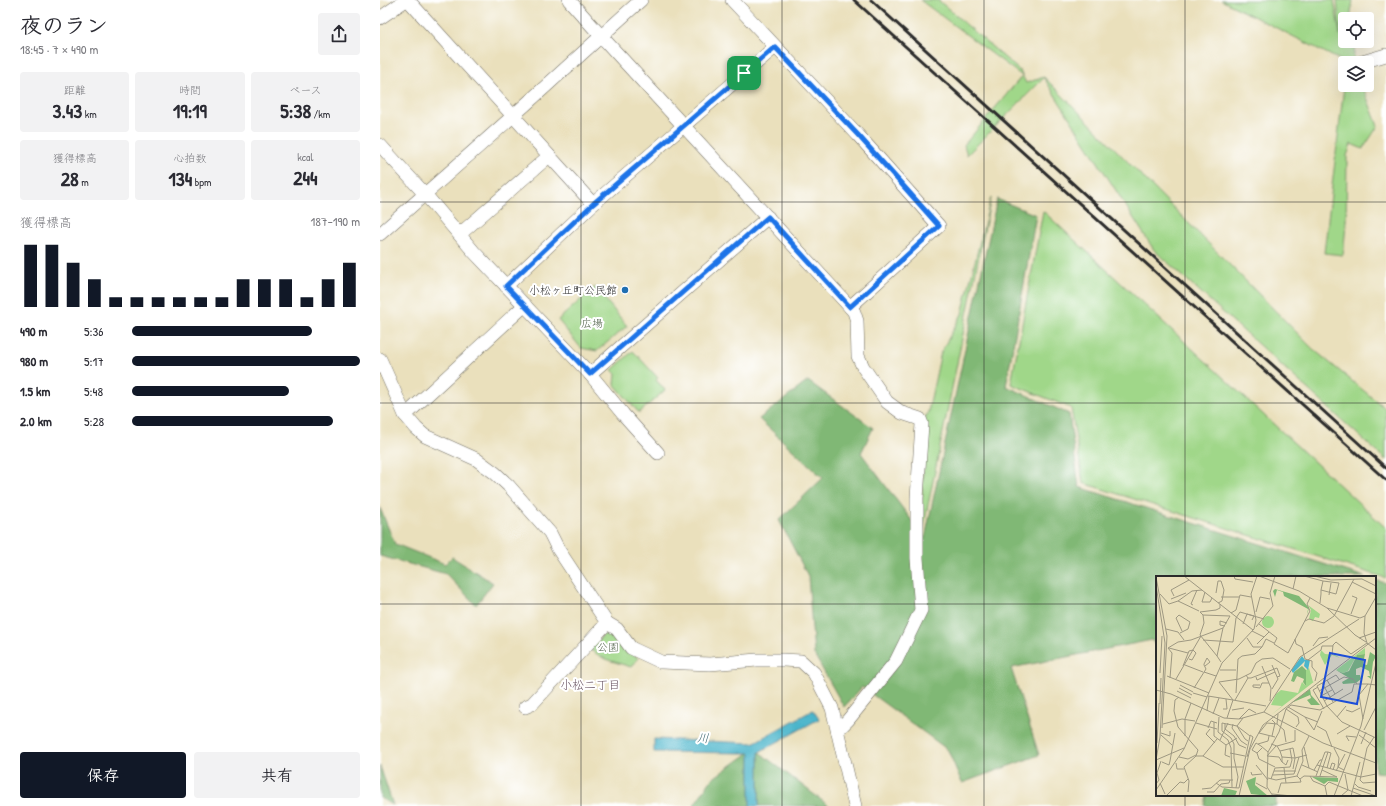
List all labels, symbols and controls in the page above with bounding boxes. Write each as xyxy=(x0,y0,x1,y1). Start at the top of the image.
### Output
text: 夜のラン xyxy=(20,10,108,40)
map controls xyxy=(1338,12,1374,92)
button: locate xyxy=(1338,12,1374,48)
button: share xyxy=(318,13,360,55)
text: 18:45 · 7 × 490 m xyxy=(20,40,98,58)
pin xyxy=(727,56,761,90)
button: layers xyxy=(1338,56,1374,92)
icon: arrive xyxy=(733,62,755,84)
text: 距離 xyxy=(64,83,86,97)
text: 時間 xyxy=(179,83,201,97)
text: ペース xyxy=(289,83,322,97)
text: 3.43 xyxy=(53,97,82,124)
text: 19:19 xyxy=(173,97,207,124)
text: 5:38 xyxy=(280,97,311,124)
text: km xyxy=(82,107,97,121)
text: /km xyxy=(311,107,330,121)
text: kcal xyxy=(297,150,313,164)
text: 獲得標高 xyxy=(53,151,97,165)
text: 心拍数 xyxy=(173,151,206,165)
text: 244 xyxy=(293,164,318,191)
text: 28 xyxy=(61,165,79,192)
text: 134 xyxy=(169,165,192,192)
text: m xyxy=(79,175,89,189)
text: bpm xyxy=(192,175,211,189)
text: 187–190 m xyxy=(311,212,360,230)
text: 獲得標高 xyxy=(20,213,72,231)
place label: 小松ヶ丘町公民館 xyxy=(529,283,617,297)
marker: 小松ヶ丘町公民館 xyxy=(620,285,630,295)
park label: 広場 xyxy=(581,316,603,330)
text: 490 m xyxy=(20,322,47,340)
text: 5:36 xyxy=(84,322,104,340)
text: 980 m xyxy=(20,352,48,370)
text: 5:17 xyxy=(84,352,104,370)
text: 1.5 km xyxy=(20,382,50,400)
text: 5:48 xyxy=(84,382,103,400)
text: 2.0 km xyxy=(20,412,52,430)
text: 5:28 xyxy=(84,412,104,430)
inset map xyxy=(1156,576,1376,796)
park label: 公園 xyxy=(597,640,619,654)
district label: 小松二丁目 xyxy=(560,676,620,693)
water label: 川 xyxy=(697,729,709,746)
button: 保存 xyxy=(20,752,186,798)
button: 共有 xyxy=(194,752,360,798)

